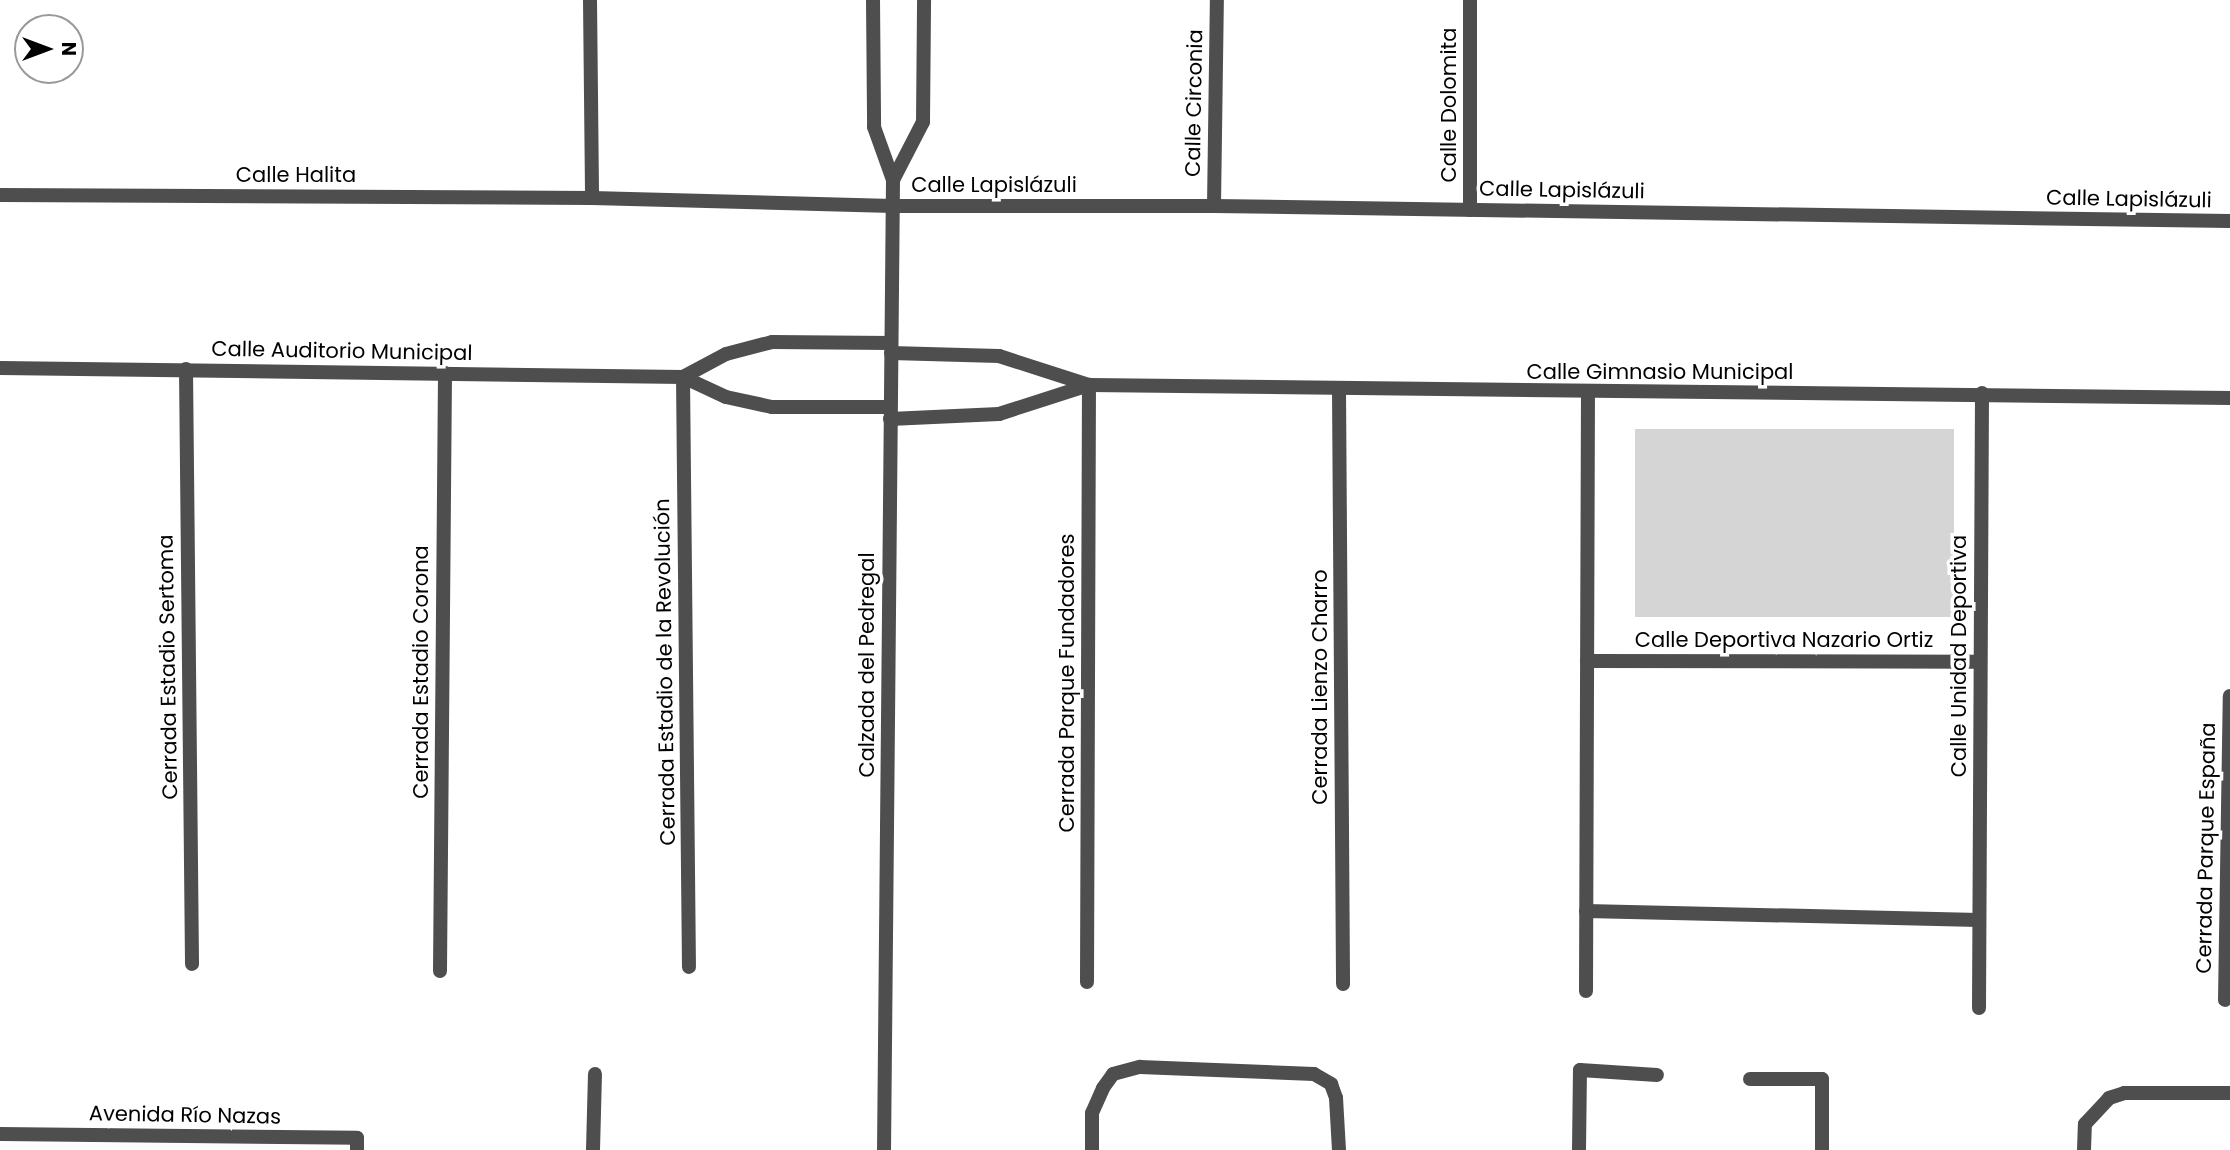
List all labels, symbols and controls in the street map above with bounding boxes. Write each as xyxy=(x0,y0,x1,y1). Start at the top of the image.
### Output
north arrow xyxy=(14,14,84,84)
street label: Calle Dolomita xyxy=(1436,28,1462,182)
street label: Calle Circonia xyxy=(1180,29,1208,177)
text: N xyxy=(55,42,82,56)
street label: Calle Halita xyxy=(236,162,356,188)
street label: Calle Lapislázuli xyxy=(911,172,1077,198)
street label: Calle Lapislázuli xyxy=(1479,176,1645,204)
street label: Calle Lapislázuli xyxy=(2046,185,2212,213)
street label: Calle Auditorio Municipal xyxy=(211,336,473,366)
street label: Calle Gimnasio Municipal xyxy=(1527,359,1793,385)
street label: Cerrada Estadio de la Revolución xyxy=(649,498,681,846)
street label: Cerrada Estadio Sertoma xyxy=(153,534,183,800)
street label: Cerrada Parque Fundadores xyxy=(1054,534,1080,832)
street label: Calle Unidad Deportiva xyxy=(1946,535,1972,777)
street label: Cerrada Estadio Corona xyxy=(408,545,434,799)
street label: Calzada del Pedregal xyxy=(854,552,880,778)
street label: Cerrada Lienzo Charro xyxy=(1307,569,1333,805)
street label: Calle Deportiva Nazario Ortiz xyxy=(1635,627,1933,653)
street label: Cerrada Parque España xyxy=(2191,722,2221,974)
street label: Avenida Río Nazas xyxy=(89,1101,281,1129)

